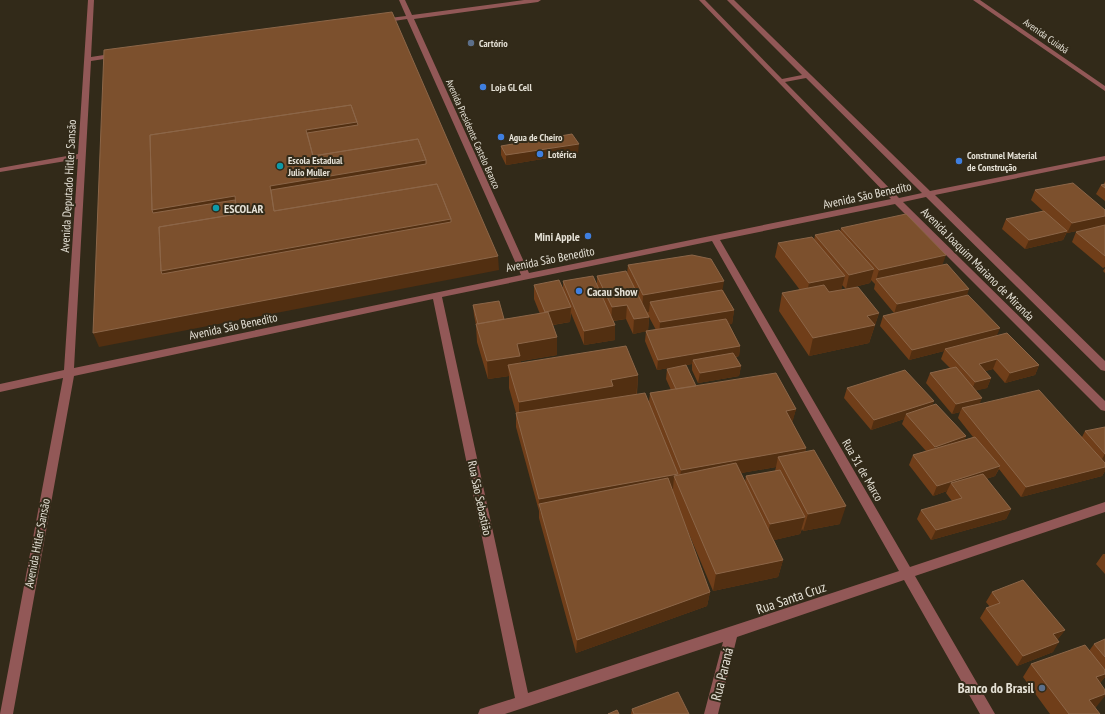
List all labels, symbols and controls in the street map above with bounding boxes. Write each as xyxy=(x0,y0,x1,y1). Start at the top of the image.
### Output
street label: Avenida Cuiabá xyxy=(1021,16,1071,56)
place label: Cartório xyxy=(479,37,508,50)
marker: Cartório xyxy=(466,38,476,48)
street label: Avenida Presidente Castelo Branco xyxy=(443,77,503,191)
place label: Loja GL Cell xyxy=(491,81,532,94)
marker: Loja GL Cell xyxy=(478,82,488,92)
street label: Avenida Deputado Hitler Sansão xyxy=(57,119,79,253)
place label: Agua de Cheiro xyxy=(508,131,563,144)
marker: Agua de Cheiro xyxy=(496,132,506,142)
place label: Lotérica xyxy=(548,148,576,161)
marker: Lotérica xyxy=(535,149,545,159)
place label: Construnel Material de Construção xyxy=(967,149,1038,174)
place label: Escola Estadual Julio Muller xyxy=(287,154,343,179)
marker: Construnel Material de Construção xyxy=(954,156,964,166)
marker: Escola Estadual Julio Muller xyxy=(275,161,285,171)
street label: Avenida São Benedito xyxy=(821,178,913,212)
place label: ESCOLAR xyxy=(224,201,264,216)
marker: ESCOLAR xyxy=(211,203,221,213)
street label: Avenida Joaquim Mariano de Miranda xyxy=(918,204,1038,324)
place label: Mini Apple xyxy=(534,229,580,244)
marker: Mini Apple xyxy=(583,231,593,241)
street label: Avenida São Benedito xyxy=(504,243,596,275)
place label: Cacau Show xyxy=(587,284,638,299)
marker: Cacau Show xyxy=(574,286,584,296)
street label: Avenida São Benedito xyxy=(187,309,279,343)
street label: Rua 31 de Marco xyxy=(839,436,887,504)
street label: Rua São Sebastião xyxy=(465,459,495,537)
street label: Avenida Hitler Sansão xyxy=(21,497,53,589)
street label: Rua Santa Cruz xyxy=(754,578,828,618)
street label: Rua Paraná xyxy=(707,646,737,702)
place label: Banco do Brasil xyxy=(958,679,1035,697)
marker: Banco do Brasil xyxy=(1037,683,1047,693)

